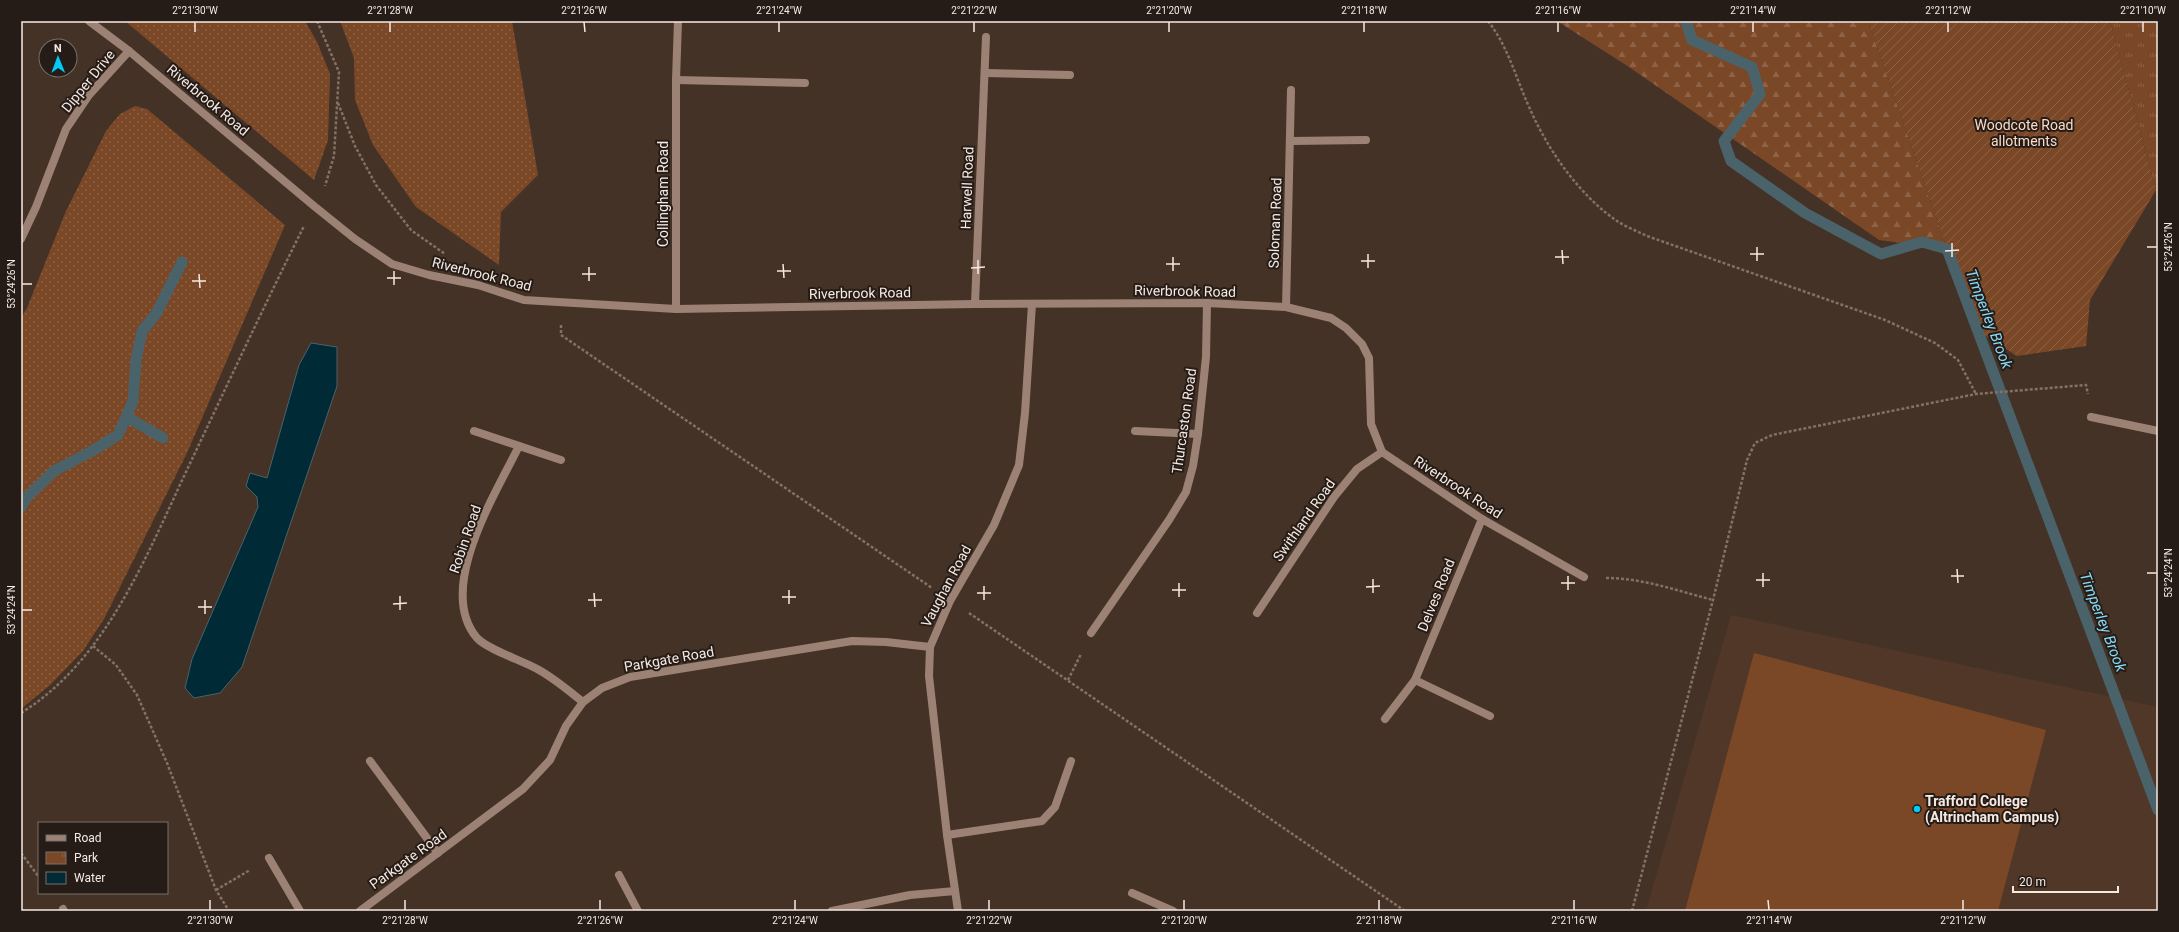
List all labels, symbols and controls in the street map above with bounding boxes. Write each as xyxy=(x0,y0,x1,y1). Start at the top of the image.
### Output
text: 2°21'30"W xyxy=(172,5,218,16)
text: 2°21'28"W xyxy=(367,5,413,16)
text: 2°21'26"W xyxy=(561,5,607,16)
text: 2°21'24"W xyxy=(756,5,802,16)
text: 2°21'22"W xyxy=(951,5,997,16)
text: 2°21'20"W xyxy=(1146,5,1192,16)
text: 2°21'18"W xyxy=(1341,5,1387,16)
text: 2°21'16"W xyxy=(1535,5,1581,16)
text: 2°21'14"W xyxy=(1730,5,1776,16)
text: 2°21'12"W xyxy=(1925,5,1971,16)
text: 2°21'10"W xyxy=(2120,5,2166,16)
north arrow xyxy=(38,38,78,78)
text: N xyxy=(54,42,62,55)
street label: Dipper Drive xyxy=(58,47,118,115)
street label: Riverbrook Road xyxy=(164,61,252,139)
park label: Woodcote Road allotments xyxy=(1975,117,2073,149)
street label: Collingham Road xyxy=(655,141,671,247)
street label: Harwell Road xyxy=(958,146,976,230)
street label: Soloman Road xyxy=(1265,177,1285,269)
text: 53°24'26"N xyxy=(2163,222,2174,272)
street label: Riverbrook Road xyxy=(431,254,533,294)
text: 53°24'26"N xyxy=(6,259,17,309)
water label: Timperley Brook xyxy=(1962,267,2016,372)
street label: Riverbrook Road xyxy=(1134,282,1236,300)
street label: Riverbrook Road xyxy=(809,284,911,302)
street label: Thurcaston Road xyxy=(1169,367,1199,475)
street label: Riverbrook Road xyxy=(1411,453,1505,521)
street label: Swithland Road xyxy=(1270,476,1338,564)
street label: Robin Road xyxy=(446,503,484,575)
street label: Vaughan Road xyxy=(918,542,974,630)
text: 53°24'24"N xyxy=(2163,548,2174,598)
street label: Delves Road xyxy=(1414,556,1458,634)
water label: Timperley Brook xyxy=(2076,570,2130,675)
text: 53°24'24"N xyxy=(6,585,17,635)
street label: Parkgate Road xyxy=(623,643,715,675)
place label: Trafford College (Altrincham Campus) xyxy=(1925,793,2059,826)
marker: Trafford College (Altrincham Campus) xyxy=(1912,804,1922,814)
legend xyxy=(38,822,168,894)
street label: Parkgate Road xyxy=(366,826,450,892)
text: Road xyxy=(74,831,102,845)
text: Park xyxy=(74,851,99,865)
scale bar xyxy=(2013,868,2118,894)
text: Water xyxy=(74,871,105,885)
text: 20 m xyxy=(2019,875,2046,889)
text: 2°21'30"W xyxy=(187,915,233,926)
text: 2°21'28"W xyxy=(382,915,428,926)
text: 2°21'26"W xyxy=(577,915,623,926)
text: 2°21'24"W xyxy=(772,915,818,926)
text: 2°21'22"W xyxy=(966,915,1012,926)
text: 2°21'20"W xyxy=(1161,915,1207,926)
text: 2°21'18"W xyxy=(1356,915,1402,926)
text: 2°21'16"W xyxy=(1551,915,1597,926)
text: 2°21'14"W xyxy=(1746,915,1792,926)
text: 2°21'12"W xyxy=(1940,915,1986,926)

